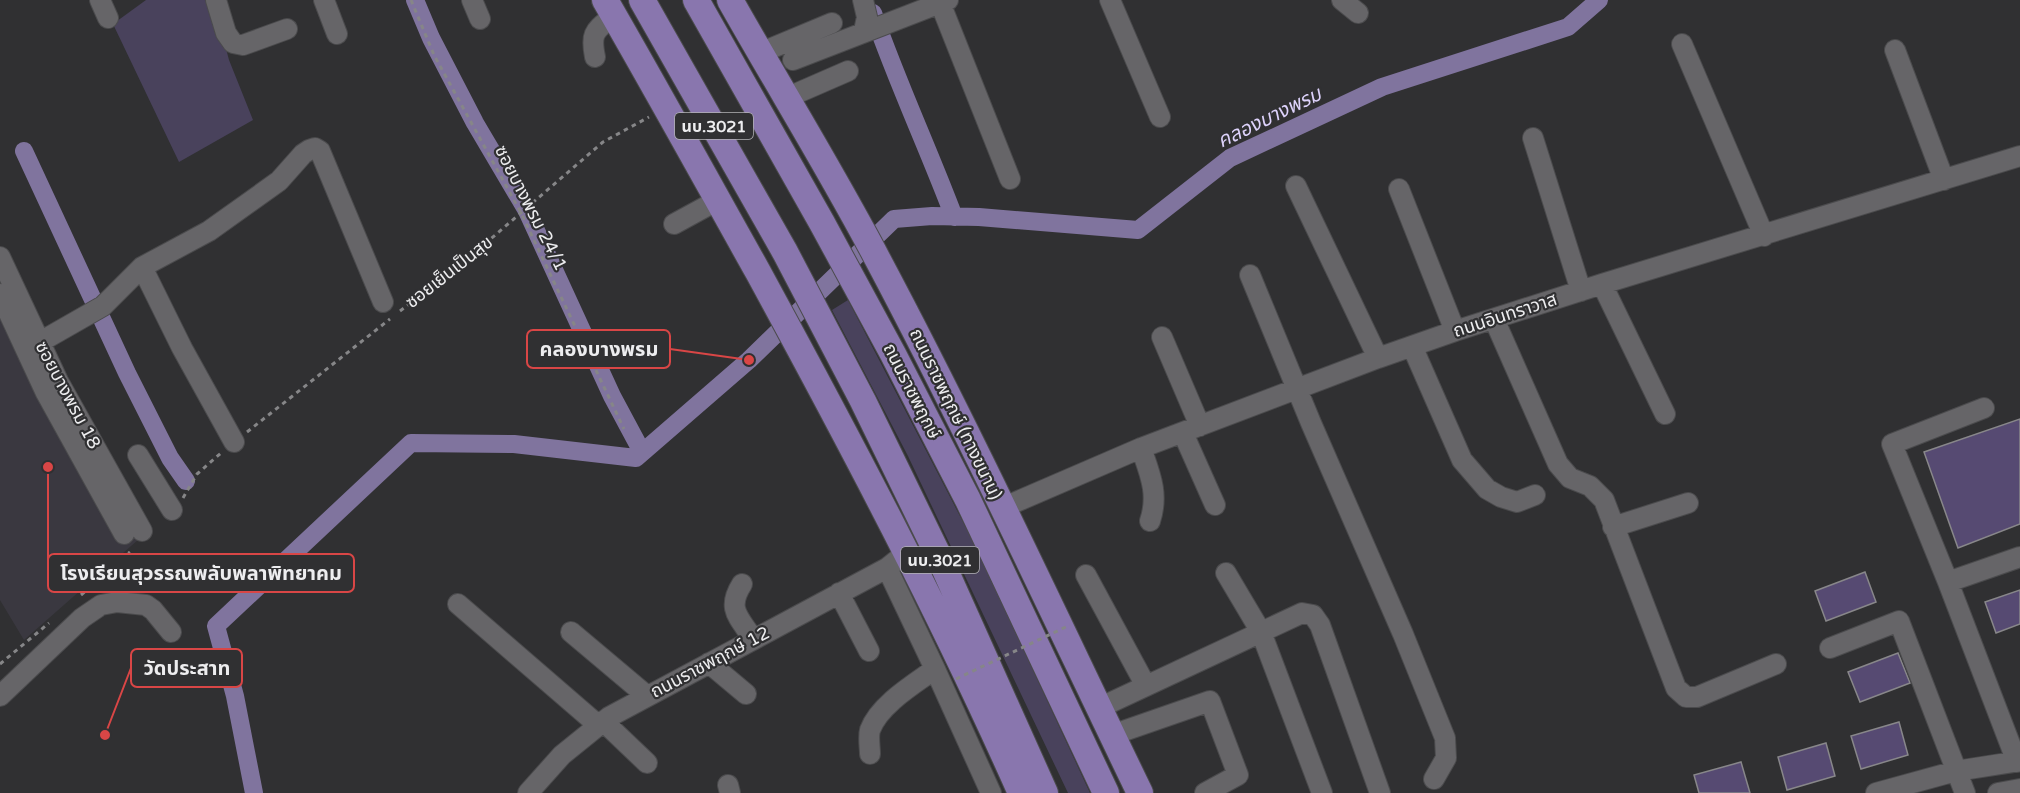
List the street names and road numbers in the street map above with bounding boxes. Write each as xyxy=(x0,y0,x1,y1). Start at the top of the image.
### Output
road number: นบ.3021 xyxy=(675,113,753,139)
street label: ซอยบางพรม 24/1 xyxy=(490,142,572,274)
street label: ซอยเย็นเป็นสุข xyxy=(401,231,497,313)
street label: ถนนอินทราวาส xyxy=(1450,288,1560,342)
street label: ถนนราชพฤกษ์ (ทางขนาน) xyxy=(905,325,1007,503)
street label: ซอยบางพรม 18 xyxy=(30,338,106,452)
street label: ถนนราชพฤกษ์ xyxy=(878,339,946,443)
road number: นบ.3021 xyxy=(901,547,979,573)
street label: ถนนราชพฤกษ์ 12 xyxy=(647,621,773,703)

